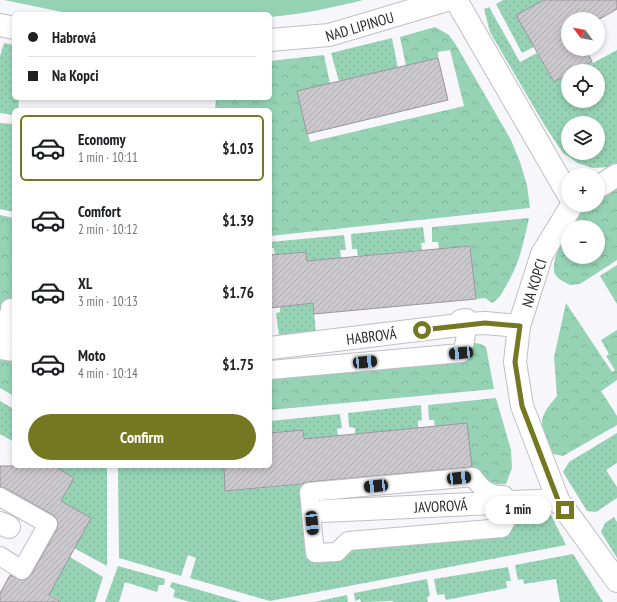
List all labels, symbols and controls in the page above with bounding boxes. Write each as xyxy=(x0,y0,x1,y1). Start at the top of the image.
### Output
street label: NAD LIPINOU xyxy=(323,7,396,45)
north arrow xyxy=(561,12,605,56)
map controls xyxy=(561,12,605,264)
text: Habrová xyxy=(52,28,96,47)
button: locate xyxy=(561,64,605,108)
text: Na Kopci xyxy=(52,66,99,85)
button: layers xyxy=(561,116,605,160)
icon: car xyxy=(30,130,66,166)
text: Economy xyxy=(78,130,126,149)
text: $1.03 xyxy=(222,139,254,158)
text: 1 min · 10:11 xyxy=(78,149,138,166)
button: + xyxy=(561,168,605,212)
icon: car xyxy=(30,202,66,238)
text: Comfort xyxy=(78,202,121,221)
text: $1.39 xyxy=(222,211,254,230)
button: − xyxy=(561,220,605,264)
text: 2 min · 10:12 xyxy=(78,221,138,238)
street label: NA KOPCI xyxy=(517,256,551,310)
icon: car xyxy=(30,274,66,310)
text: XL xyxy=(78,274,92,293)
text: $1.76 xyxy=(222,283,254,302)
text: 3 min · 10:13 xyxy=(78,293,138,310)
route start xyxy=(413,321,431,339)
street label: HABROVÁ xyxy=(345,323,398,348)
icon: car xyxy=(30,346,66,382)
text: Moto xyxy=(78,346,106,365)
car xyxy=(449,346,473,360)
text: $1.75 xyxy=(222,355,254,374)
car xyxy=(353,355,377,369)
text: 4 min · 10:14 xyxy=(78,365,138,382)
button: Confirm xyxy=(28,414,256,460)
car xyxy=(446,471,472,485)
car xyxy=(363,479,389,493)
street label: JAVOROVÁ xyxy=(413,495,469,516)
callout: 1 min xyxy=(485,496,551,524)
text: 1 min xyxy=(505,501,531,518)
route end xyxy=(556,501,574,519)
car xyxy=(305,510,319,536)

